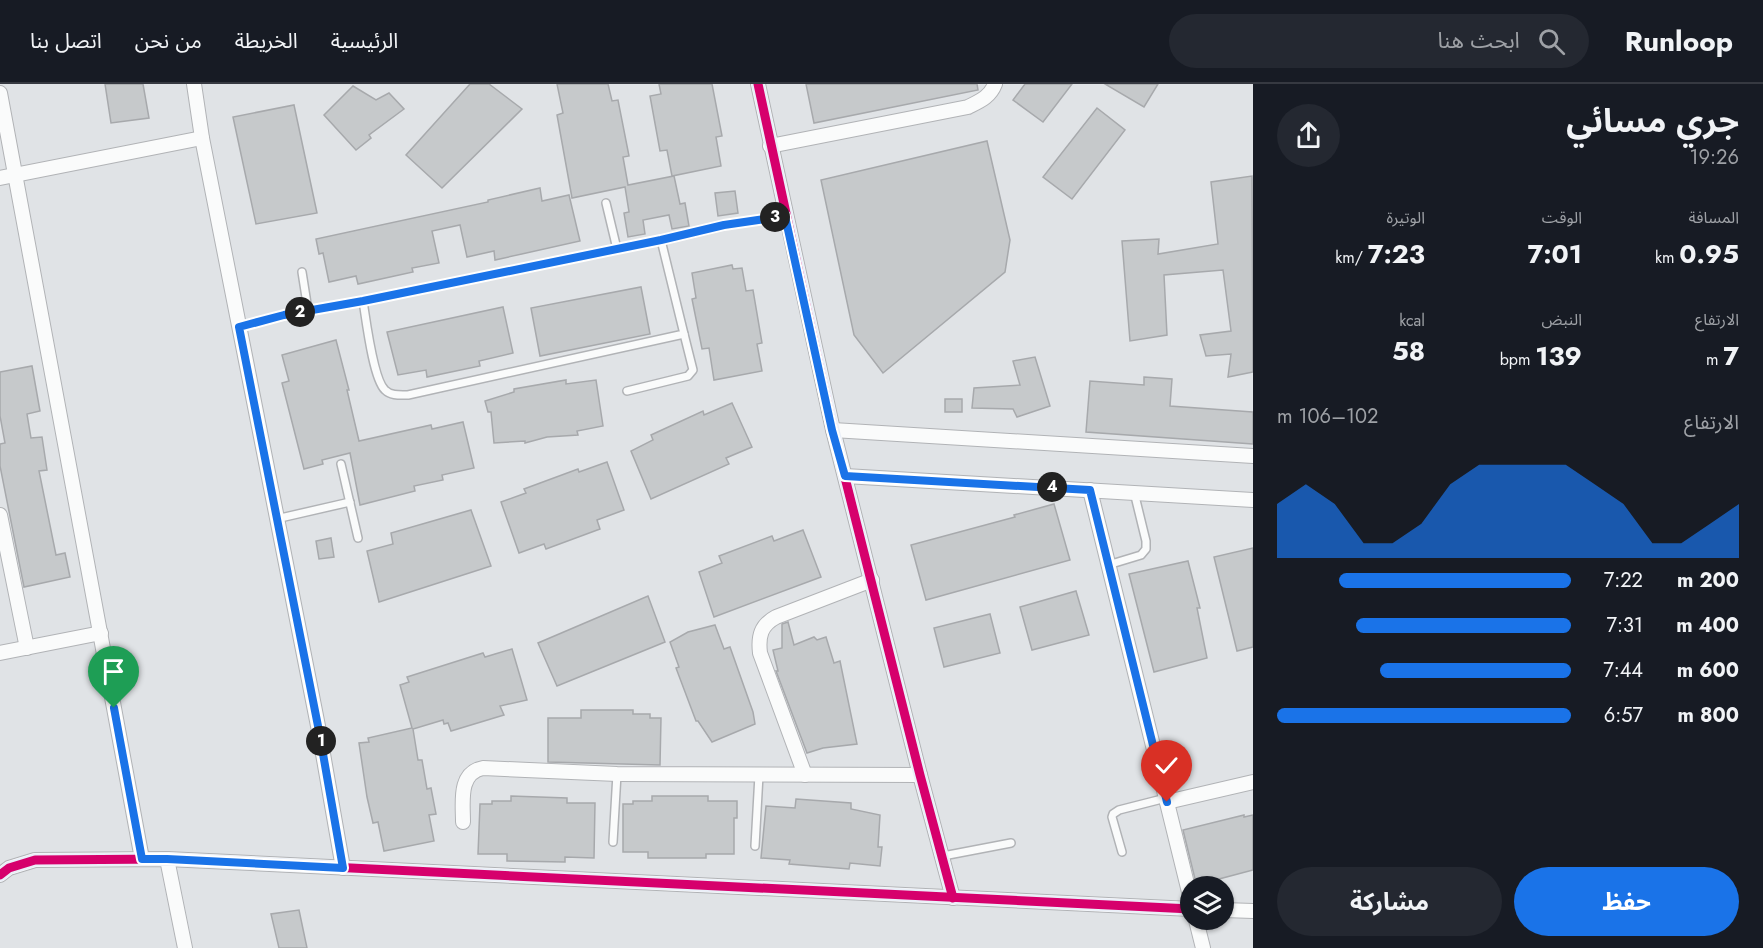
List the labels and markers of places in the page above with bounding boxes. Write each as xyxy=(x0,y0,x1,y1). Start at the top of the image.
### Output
pin: 3 xyxy=(760,202,790,232)
pin: 2 xyxy=(285,297,315,327)
pin: 4 xyxy=(1037,472,1067,502)
pin xyxy=(88,646,139,708)
pin: 1 xyxy=(306,726,336,756)
pin xyxy=(1141,740,1192,802)

